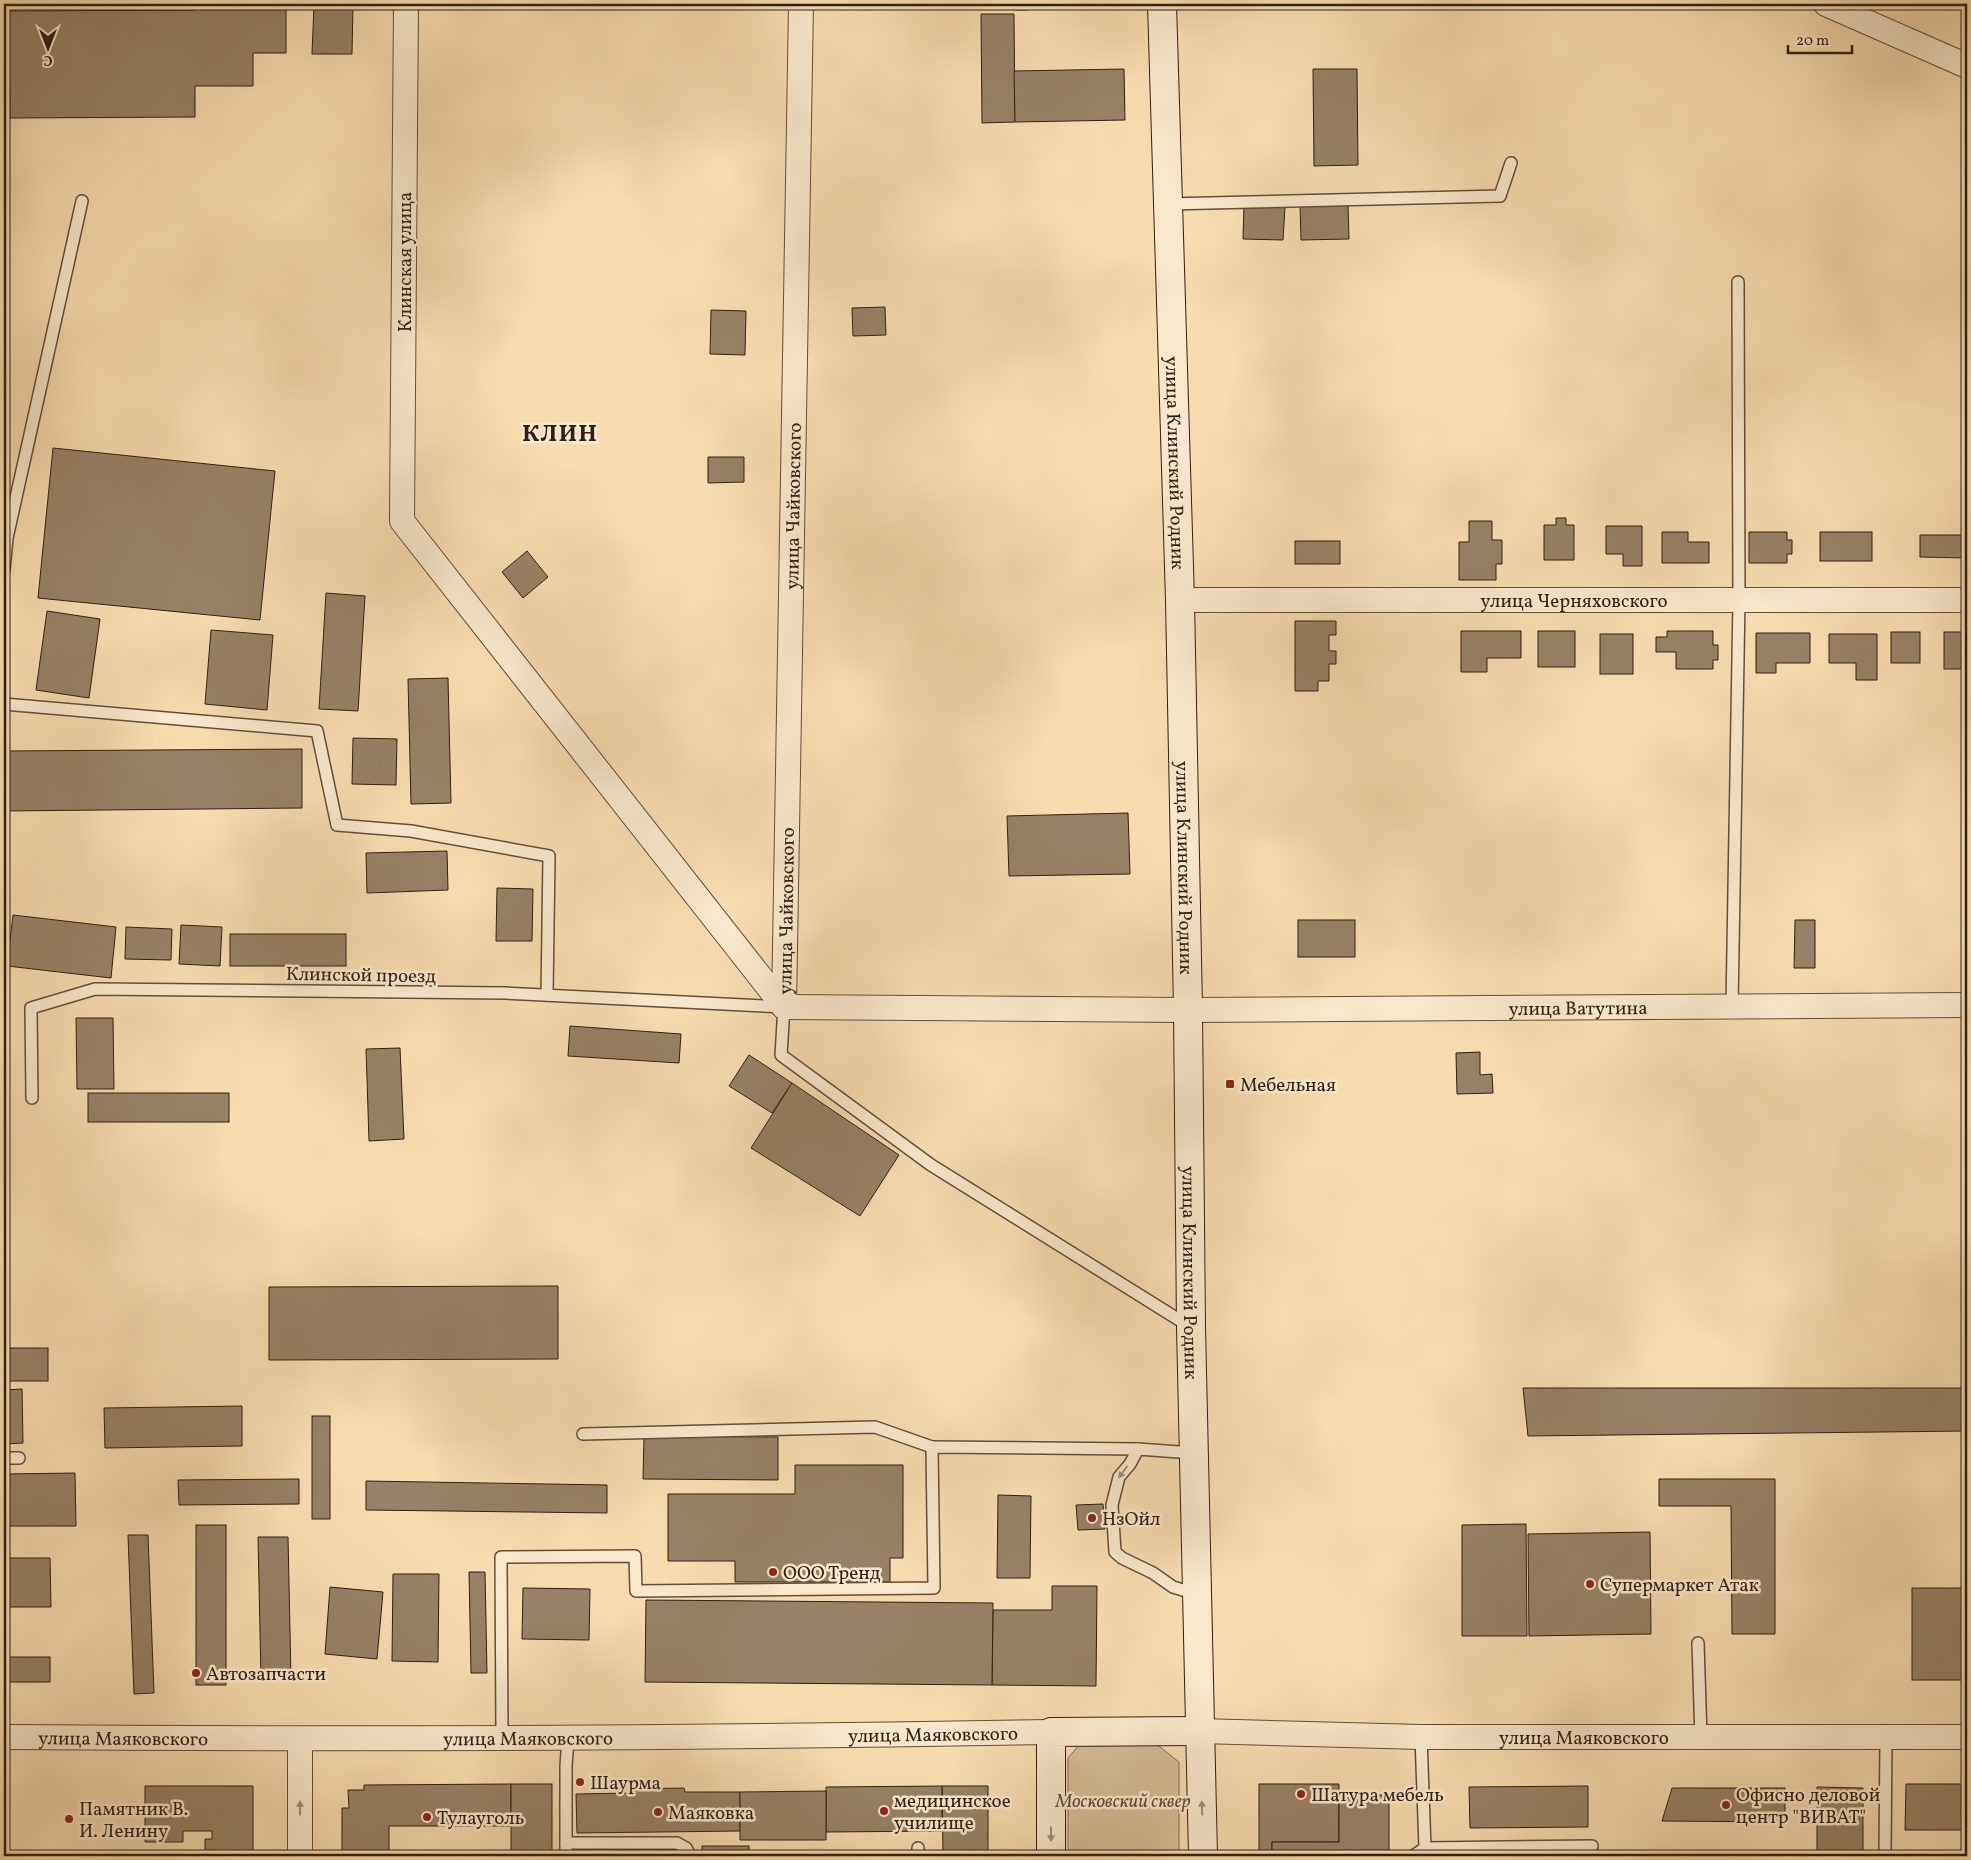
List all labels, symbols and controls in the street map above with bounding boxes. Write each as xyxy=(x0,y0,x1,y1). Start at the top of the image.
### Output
north arrow xyxy=(22,22,72,72)
scale bar xyxy=(1788,22,1852,54)
text: 20 m xyxy=(1796,31,1829,52)
text: С xyxy=(43,50,53,69)
street label: Клинская улица xyxy=(393,192,419,332)
street label: улица Клинский Родник xyxy=(1158,356,1190,570)
district label: КЛИН xyxy=(522,418,598,452)
street label: улица Чайковского xyxy=(780,422,809,590)
street label: улица Черняховского xyxy=(1480,589,1668,615)
street label: улица Клинский Родник xyxy=(1168,761,1198,975)
street label: улица Чайковского xyxy=(773,827,802,995)
street label: Клинской проезд xyxy=(286,962,437,990)
street label: улица Ватутина xyxy=(1508,996,1648,1023)
place label: Мебельная xyxy=(1240,1073,1336,1099)
marker: Мебельная xyxy=(1224,1078,1236,1090)
street label: улица Клинский Родник xyxy=(1174,1166,1203,1380)
one-way arrow xyxy=(1118,1465,1128,1479)
place label: НзОйл xyxy=(1102,1507,1160,1533)
marker: НзОйл xyxy=(1086,1512,1098,1524)
place label: ООО Тренд xyxy=(783,1561,881,1587)
marker: ООО Тренд xyxy=(767,1566,779,1578)
place label: Супермаркет Атак xyxy=(1600,1573,1759,1599)
marker: Супермаркет Атак xyxy=(1584,1578,1596,1590)
place label: Автозапчасти xyxy=(206,1662,326,1688)
marker: Автозапчасти xyxy=(190,1667,202,1679)
street label: улица Маяковского xyxy=(848,1722,1018,1750)
street label: улица Маяковского xyxy=(38,1726,208,1753)
street label: улица Маяковского xyxy=(443,1726,613,1753)
street label: улица Маяковского xyxy=(1499,1726,1669,1752)
place label: Шаурма xyxy=(590,1771,661,1797)
marker: Шаурма xyxy=(574,1776,586,1788)
place label: Шатура мебель xyxy=(1311,1783,1444,1809)
place label: Офисно деловой центр "ВИВАТ" xyxy=(1736,1783,1880,1831)
marker: Шатура мебель xyxy=(1295,1788,1307,1800)
place label: медицинское училище xyxy=(894,1789,1011,1837)
park label: Московский сквер xyxy=(1055,1789,1191,1815)
place label: Памятник В. И. Ленину xyxy=(79,1797,188,1845)
one-way arrow xyxy=(296,1799,304,1815)
one-way arrow xyxy=(1198,1799,1206,1815)
marker: Офисно деловой центр "ВИВАТ" xyxy=(1720,1799,1732,1811)
place label: Маяковка xyxy=(668,1801,754,1827)
marker: медицинское училище xyxy=(878,1805,890,1817)
place label: Тулауголь xyxy=(437,1806,524,1832)
marker: Маяковка xyxy=(652,1806,664,1818)
marker: Тулауголь xyxy=(421,1811,433,1823)
marker: Памятник В. И. Ленину xyxy=(63,1813,75,1825)
one-way arrow xyxy=(1047,1826,1055,1842)

